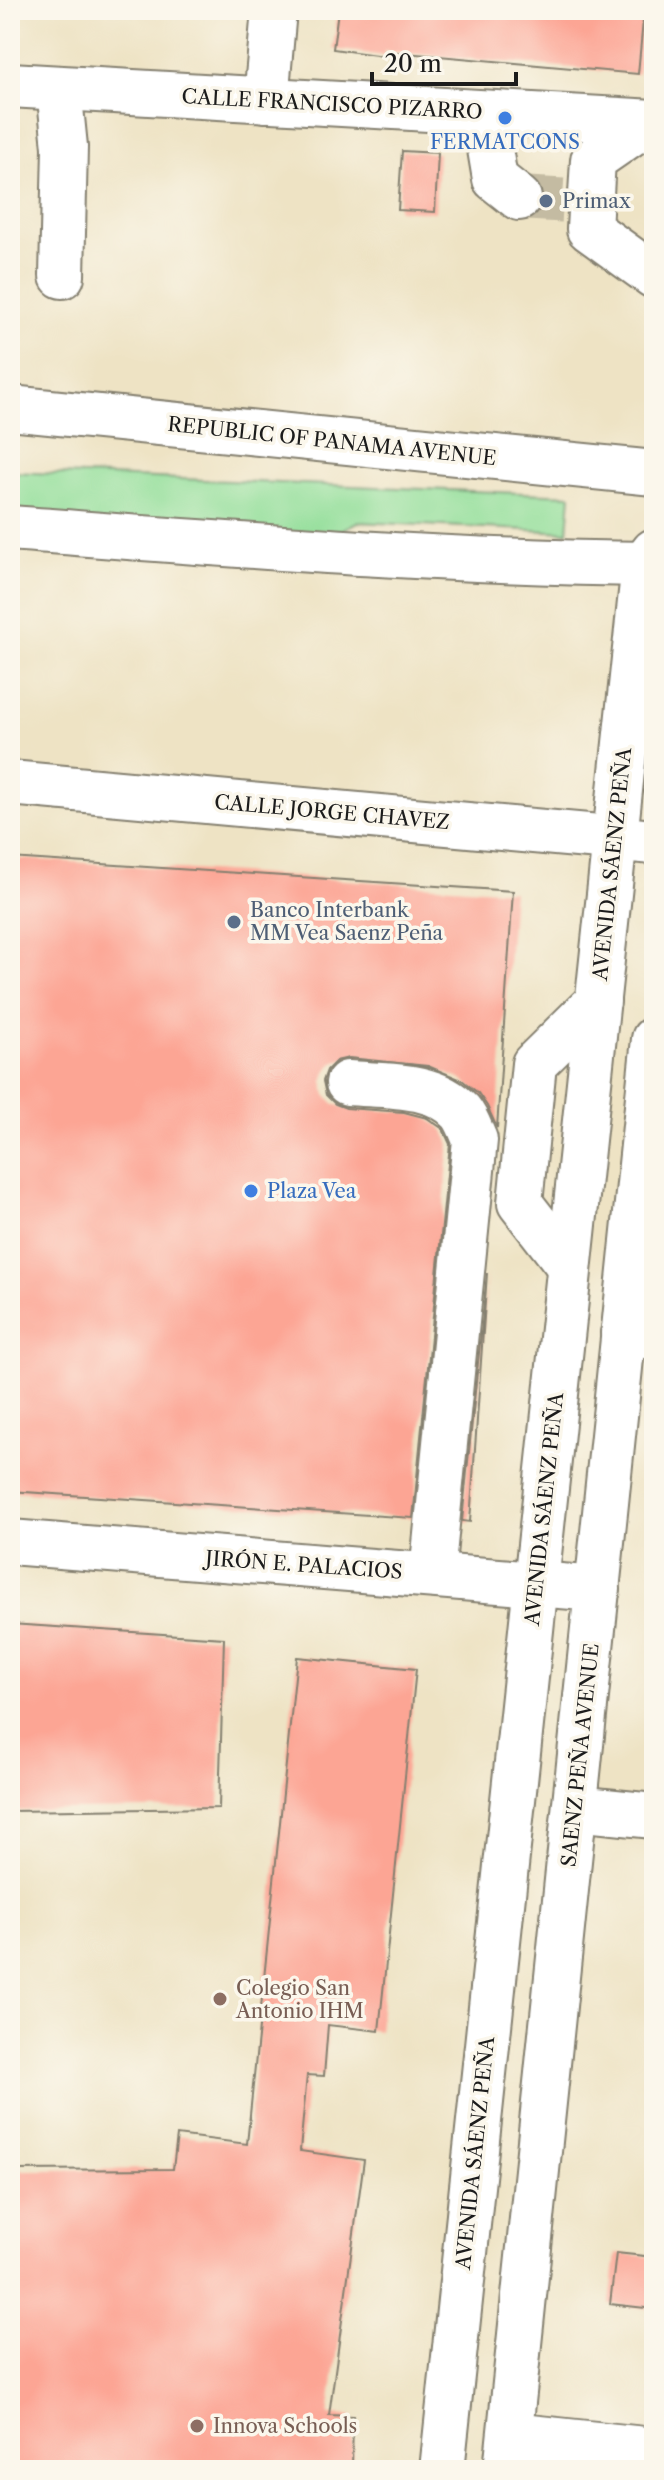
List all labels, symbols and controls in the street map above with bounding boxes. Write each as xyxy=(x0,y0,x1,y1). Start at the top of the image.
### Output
scale bar xyxy=(372,36,516,86)
text: 20 m xyxy=(384,49,442,78)
street label: CALLE FRANCISCO PIZARRO xyxy=(181,84,483,124)
marker: FERMATCONS xyxy=(496,109,514,127)
place label: FERMATCONS xyxy=(430,130,580,154)
place label: Primax xyxy=(562,189,631,213)
marker: Primax xyxy=(537,192,555,210)
street label: REPUBLIC OF PANAMA AVENUE xyxy=(166,412,498,470)
street label: AVENIDA SÁENZ PEÑA xyxy=(587,745,636,983)
street label: CALLE JORGE CHAVEZ xyxy=(213,790,451,834)
place label: Banco Interbank MM Vea Saenz Peña xyxy=(250,898,443,945)
marker: Banco Interbank MM Vea Saenz Peña xyxy=(225,913,243,931)
place label: Plaza Vea xyxy=(267,1179,357,1203)
marker: Plaza Vea xyxy=(242,1182,260,1200)
street label: AVENIDA SÁENZ PEÑA xyxy=(519,1390,568,1628)
street label: JIRÓN E. PALACIOS xyxy=(202,1545,403,1584)
street label: SAENZ PEÑA AVENUE xyxy=(555,1642,604,1868)
place label: Colegio San Antonio IHM xyxy=(235,1976,364,2023)
marker: Colegio San Antonio IHM xyxy=(211,1990,229,2008)
street label: AVENIDA SÁENZ PEÑA xyxy=(450,2034,499,2272)
place label: Innova Schools xyxy=(213,2414,357,2438)
marker: Innova Schools xyxy=(188,2417,206,2435)

